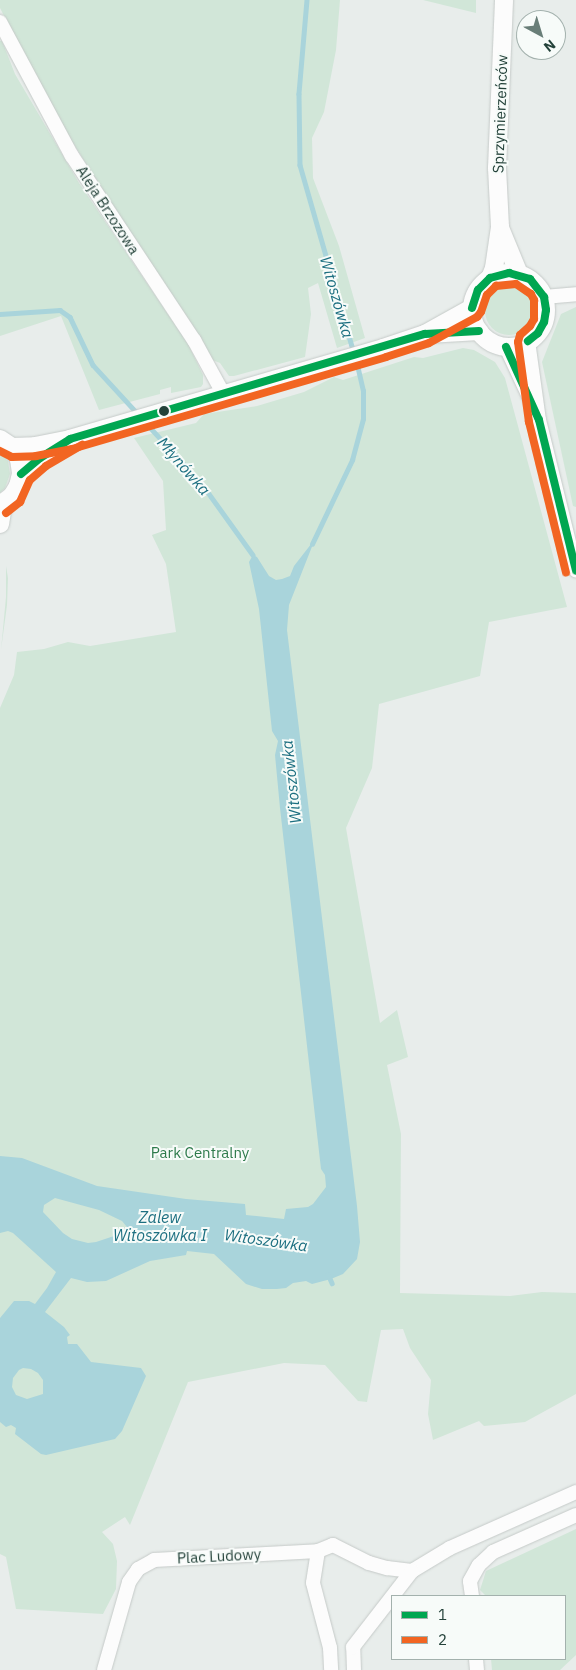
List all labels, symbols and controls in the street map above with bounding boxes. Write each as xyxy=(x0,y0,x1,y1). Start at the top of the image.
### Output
north arrow xyxy=(516,10,566,60)
text: N xyxy=(540,36,559,56)
street label: Sprzymierzeńców xyxy=(489,54,511,174)
street label: Aleja Brzozowa xyxy=(73,162,143,258)
water label: Witoszówka xyxy=(316,254,358,340)
unlabelled marker xyxy=(159,406,169,416)
water label: Młynówka xyxy=(153,433,215,499)
water label: Witoszówka xyxy=(277,739,305,825)
park label: Park Centralny xyxy=(151,1144,249,1162)
water label: Zalew Witoszówka I xyxy=(113,1207,207,1245)
water label: Witoszówka xyxy=(223,1225,309,1255)
street label: Plac Ludowy xyxy=(176,1545,262,1567)
legend xyxy=(391,1595,566,1660)
text: 1 xyxy=(438,1605,447,1624)
text: 2 xyxy=(438,1630,447,1649)

